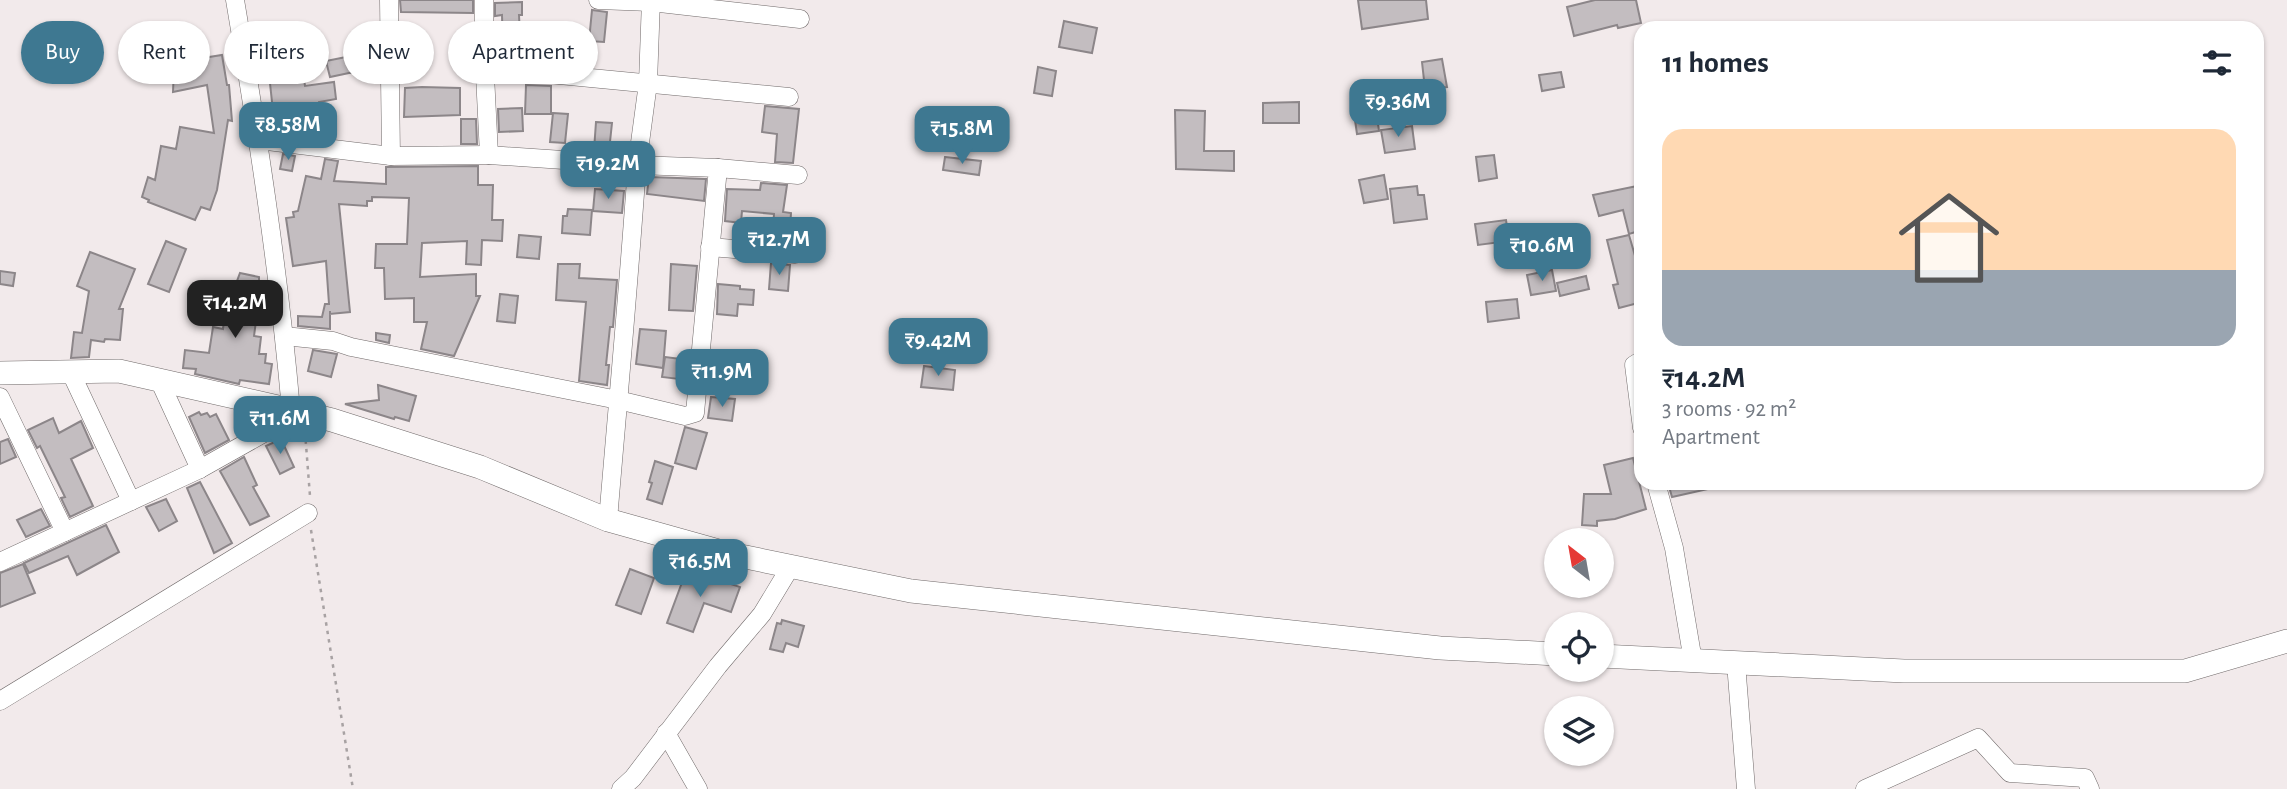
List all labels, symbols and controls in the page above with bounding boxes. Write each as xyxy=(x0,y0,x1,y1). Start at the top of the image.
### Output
chip: Buy xyxy=(21,21,104,84)
chip: Rent xyxy=(118,21,210,84)
chip: Filters xyxy=(224,21,329,84)
chip: New xyxy=(343,21,434,84)
chip: Apartment xyxy=(448,21,598,84)
icon: filters xyxy=(2198,44,2236,82)
text: 11 homes xyxy=(1662,48,1769,78)
pin: ₹9.36M xyxy=(1341,80,1455,139)
text: ₹9.36M xyxy=(1365,90,1431,113)
pin: ₹8.58M xyxy=(231,102,345,162)
pin: ₹15.8M xyxy=(905,106,1019,166)
text: ₹8.58M xyxy=(255,113,321,136)
text: ₹15.8M xyxy=(931,117,993,140)
pin: ₹19.2M xyxy=(551,142,665,201)
text: ₹19.2M xyxy=(576,152,640,175)
icon: home xyxy=(1886,175,2012,301)
pin: ₹12.7M xyxy=(722,218,836,277)
pin: ₹10.6M xyxy=(1485,224,1599,283)
text: ₹12.7M xyxy=(748,228,810,251)
text: ₹10.6M xyxy=(1510,234,1574,257)
pin: ₹14.2M xyxy=(178,280,292,340)
text: ₹14.2M xyxy=(203,291,267,314)
pin: ₹9.42M xyxy=(881,318,995,378)
text: ₹9.42M xyxy=(905,329,971,352)
pin: ₹11.9M xyxy=(665,350,779,409)
text: ₹11.9M xyxy=(692,360,752,383)
text: ₹14.2M xyxy=(1662,363,1745,393)
pin: ₹11.6M xyxy=(223,396,337,456)
text: 3 rooms · 92 m² xyxy=(1662,398,1796,421)
text: ₹11.6M xyxy=(250,407,310,430)
text: Apartment xyxy=(1662,426,1760,449)
north arrow xyxy=(1544,528,1614,598)
map controls xyxy=(1544,528,1614,766)
pin: ₹16.5M xyxy=(643,540,757,599)
text: ₹16.5M xyxy=(669,550,731,573)
button: locate xyxy=(1544,612,1614,682)
button: layers xyxy=(1544,696,1614,766)

